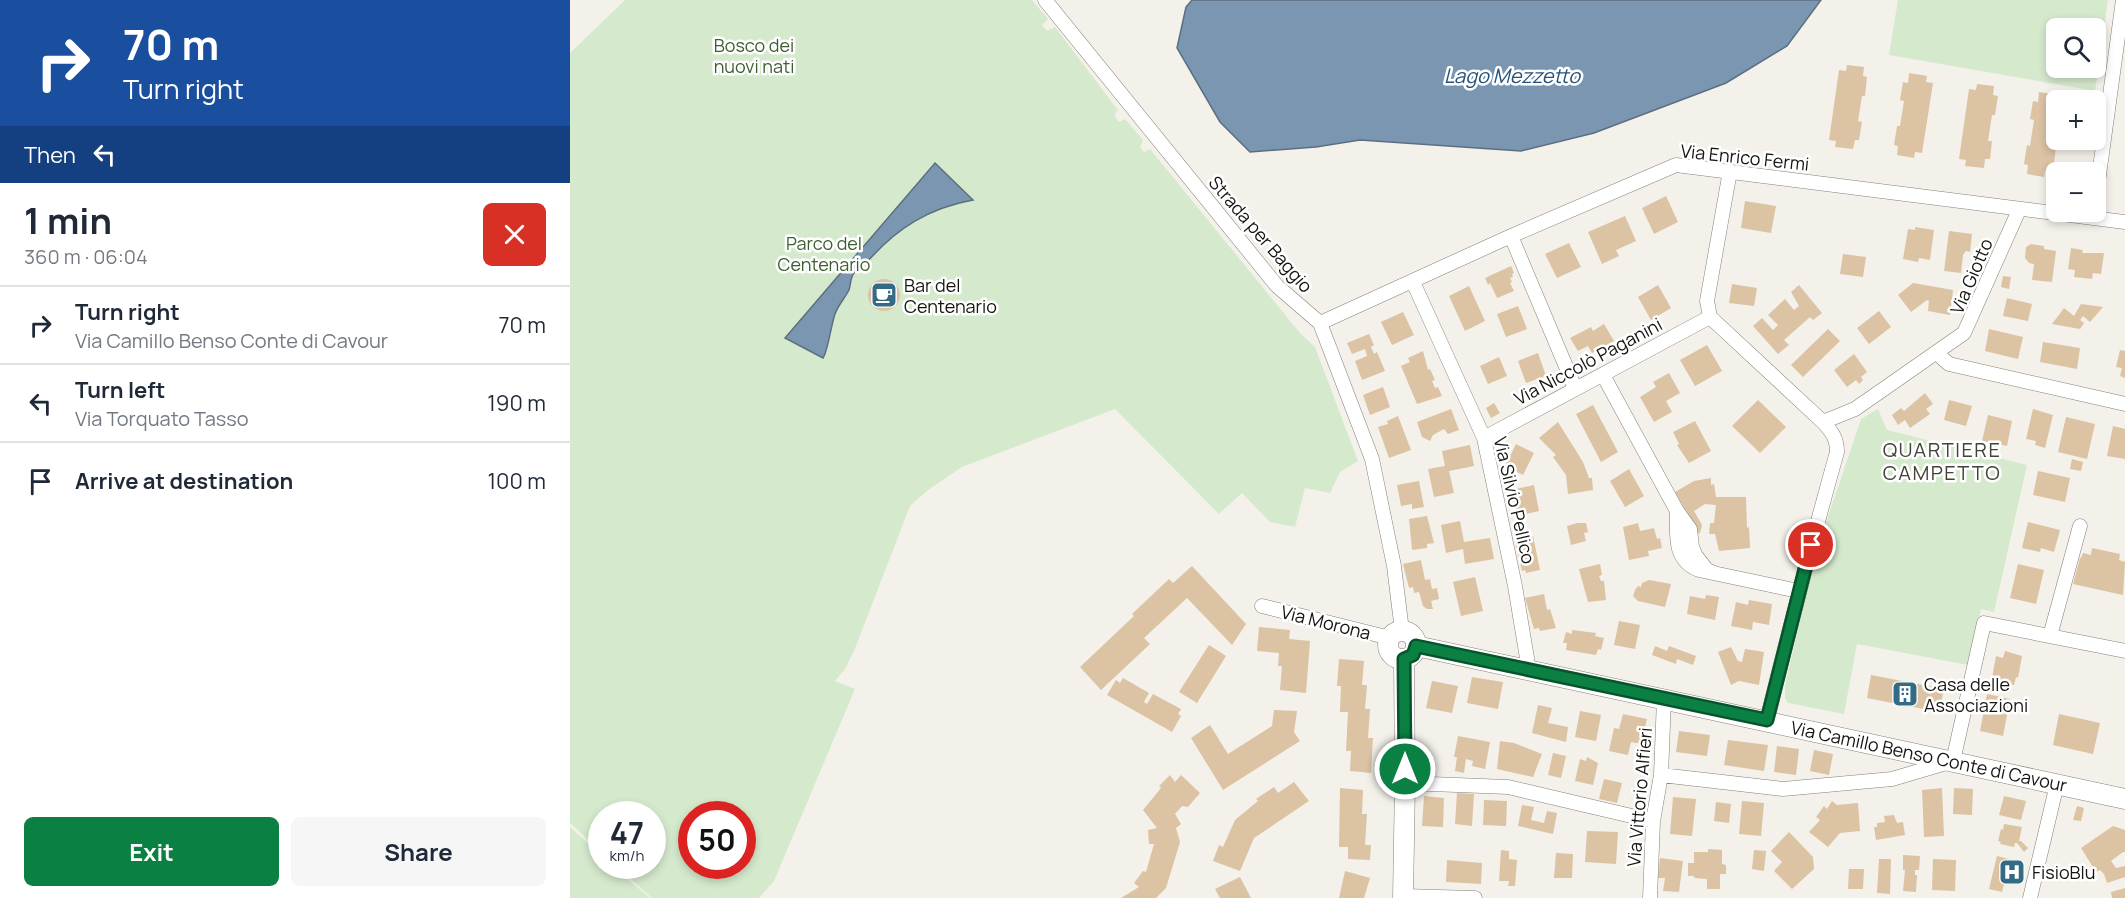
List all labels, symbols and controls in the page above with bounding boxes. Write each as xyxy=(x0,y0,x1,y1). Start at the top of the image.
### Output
text: 70 m xyxy=(123,15,219,73)
map controls xyxy=(2046,18,2106,222)
button: search xyxy=(2046,18,2106,78)
icon: right xyxy=(24,24,102,102)
park label: Bosco dei nuovi nati xyxy=(714,33,794,78)
water label: Lago Mezzetto xyxy=(1444,62,1581,89)
text: Turn right xyxy=(123,70,244,107)
button: + xyxy=(2046,90,2106,150)
icon: left xyxy=(88,138,121,171)
street label: Via Enrico Fermi xyxy=(1680,138,1810,176)
text: Then xyxy=(24,140,76,170)
button: − xyxy=(2046,162,2106,222)
street label: Strada per Baggio xyxy=(1204,171,1318,297)
text: 1 min xyxy=(24,196,112,245)
button: close xyxy=(483,203,546,266)
park label: Parco del Centenario xyxy=(778,231,870,276)
street label: Via Giotto xyxy=(1944,235,1998,317)
text: 360 m · 06:04 xyxy=(24,243,148,270)
place label: Bar del Centenario xyxy=(904,273,997,318)
cafe icon: Bar del Centenario xyxy=(869,280,899,310)
text: Turn right xyxy=(75,297,180,327)
icon: right xyxy=(24,309,57,342)
text: 70 m xyxy=(498,310,546,340)
street label: Via Niccolò Paganini xyxy=(1510,312,1666,410)
text: Via Camillo Benso Conte di Cavour xyxy=(75,327,388,354)
text: Turn left xyxy=(75,375,165,405)
icon: left xyxy=(24,387,57,420)
text: 190 m xyxy=(487,388,546,418)
text: Via Torquato Tasso xyxy=(75,405,249,432)
street label: Via Silvio Pellico xyxy=(1489,434,1541,566)
district label: QUARTIERE CAMPETTO xyxy=(1883,436,2001,486)
icon: arrive xyxy=(24,465,57,498)
text: Arrive at destination xyxy=(75,466,293,496)
text: 100 m xyxy=(488,466,546,496)
pin xyxy=(1785,519,1836,570)
icon: arrive xyxy=(1794,528,1827,561)
street label: Via Morona xyxy=(1279,599,1373,645)
place label: Casa delle Associazioni xyxy=(1924,672,2028,717)
building icon: Casa delle Associazioni xyxy=(1890,679,1920,709)
street label: Via Camillo Benso Conte di Cavour xyxy=(1789,715,2070,797)
street label: Via Vittorio Alfieri xyxy=(1621,726,1657,868)
position arrow xyxy=(1373,737,1437,801)
speed limit sign: 50 xyxy=(678,801,756,879)
text: 47 xyxy=(610,812,644,853)
button: Exit xyxy=(24,817,279,886)
button: Share xyxy=(291,817,546,886)
text: km/h xyxy=(610,845,644,866)
hospital icon: FisioBlu xyxy=(1997,857,2027,887)
place label: FisioBlu xyxy=(2032,860,2096,884)

